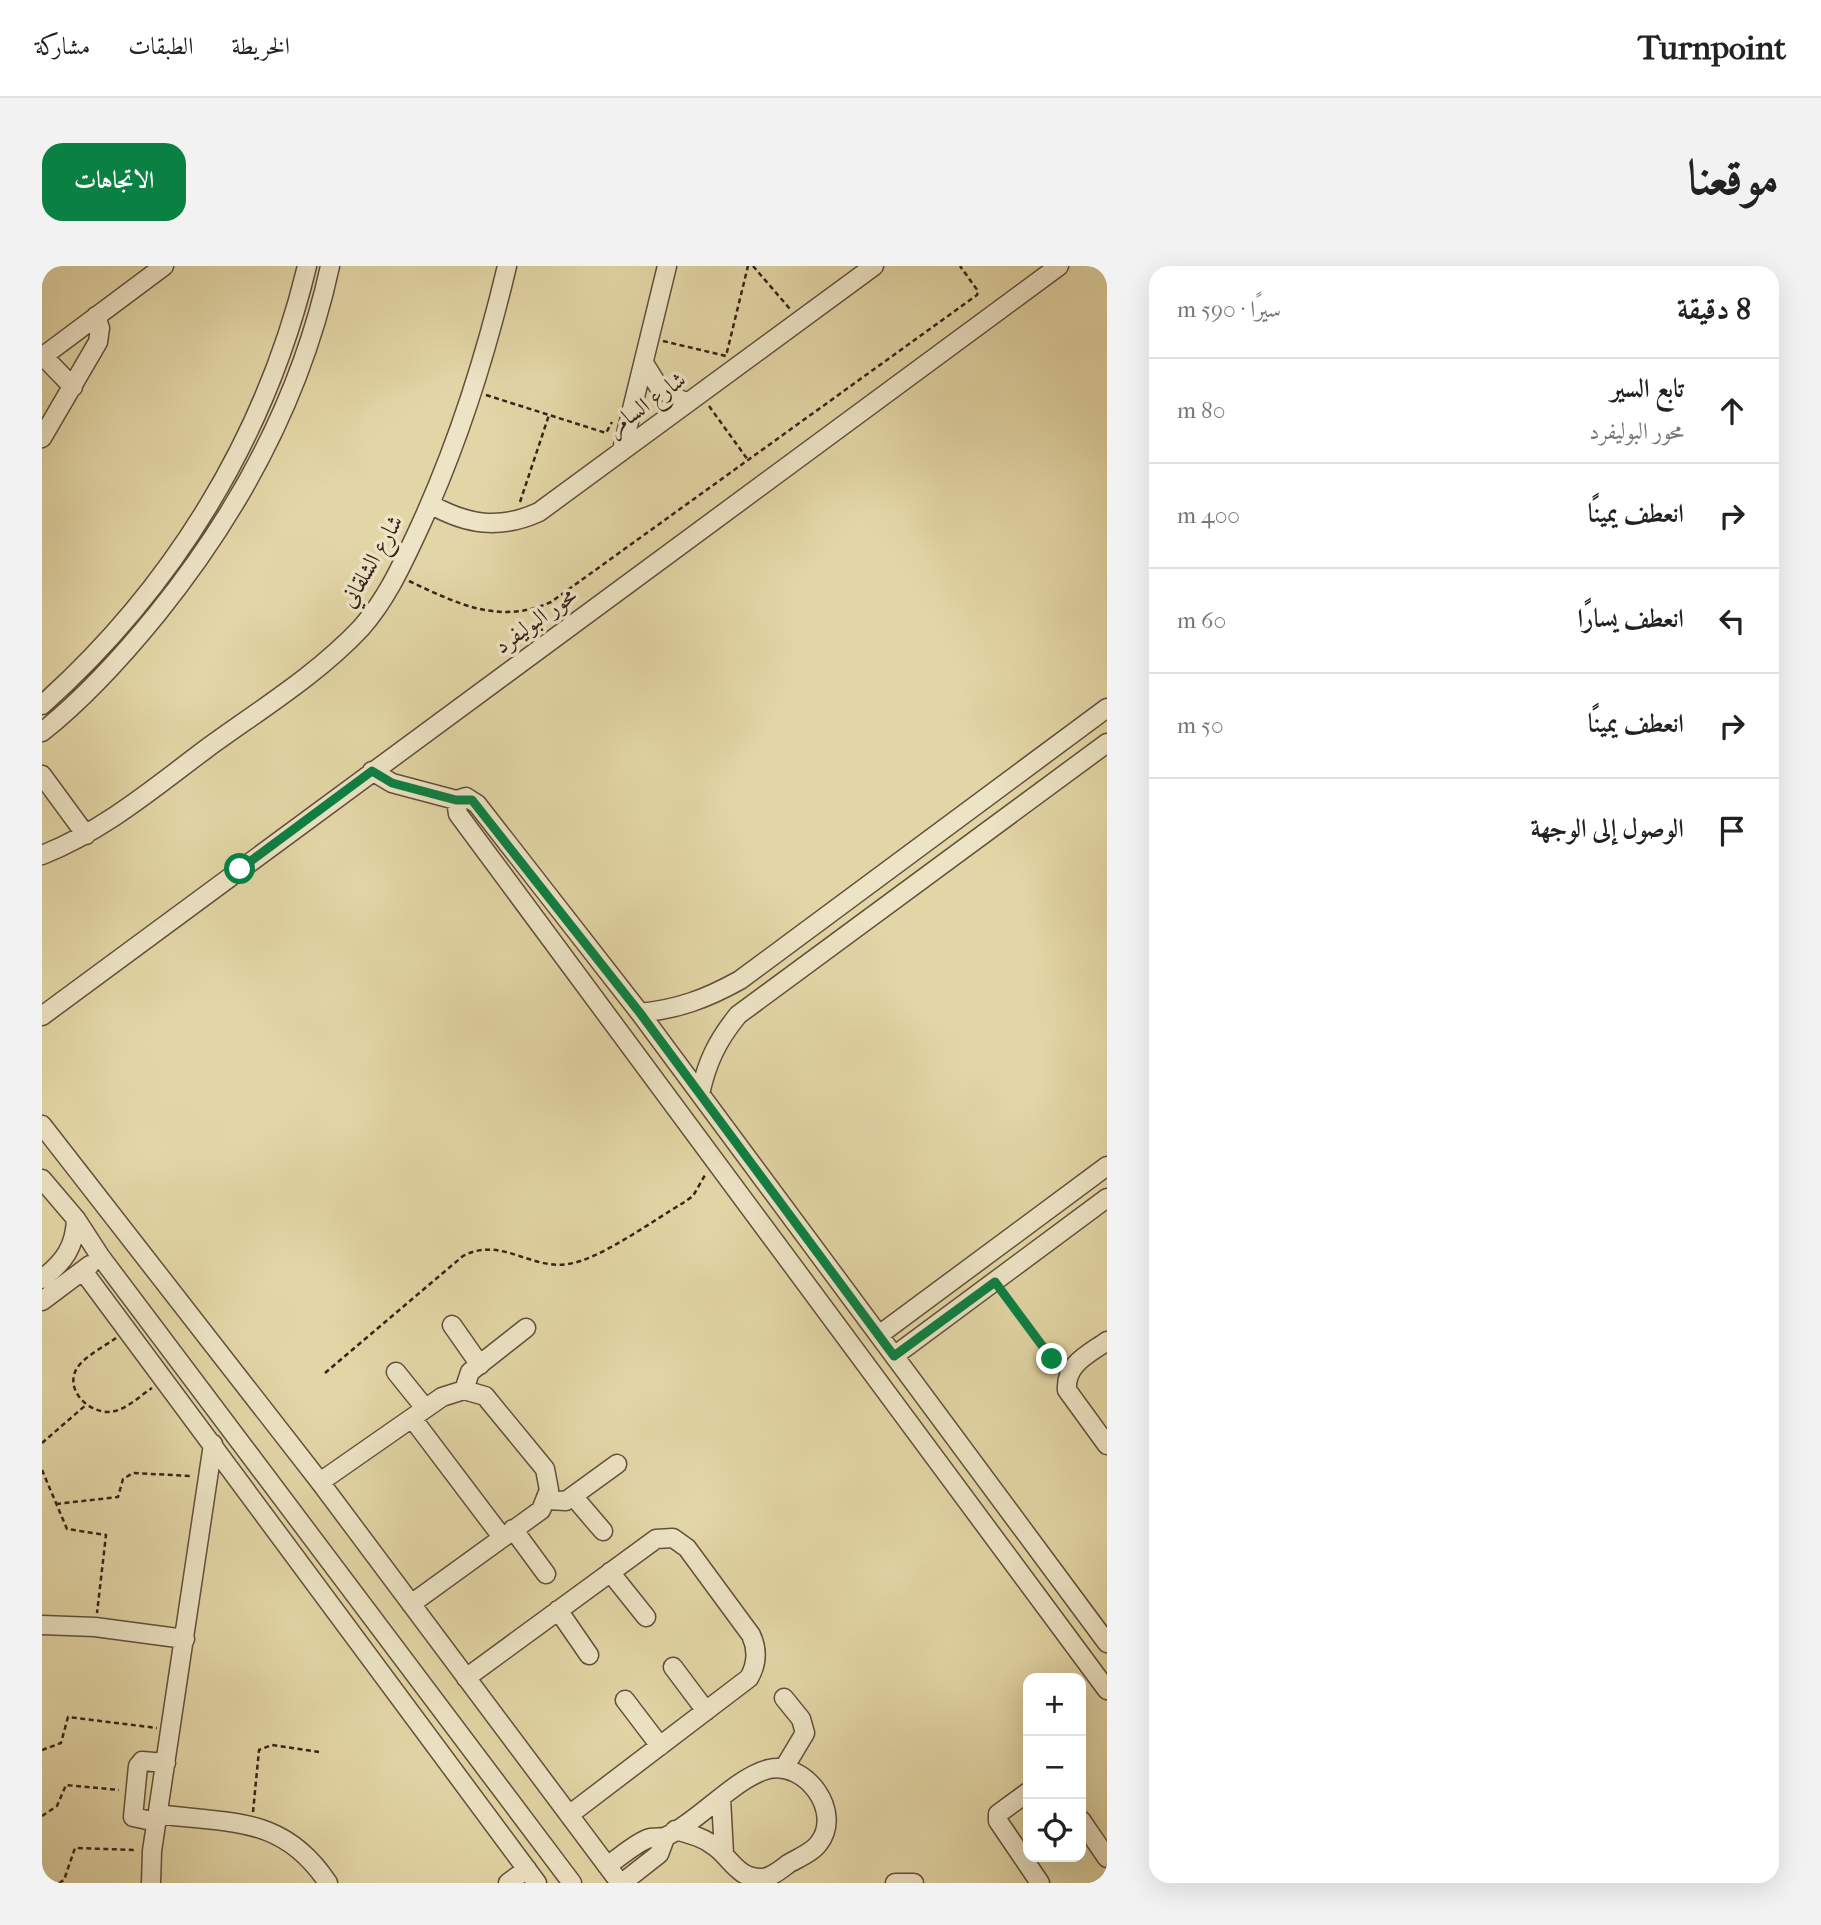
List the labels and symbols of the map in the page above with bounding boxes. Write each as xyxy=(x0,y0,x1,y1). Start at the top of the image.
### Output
street label: شارع السامر xyxy=(602,366,695,446)
street label: شارع الشلقاني xyxy=(334,510,414,615)
street label: محور البوليفرد xyxy=(489,581,582,660)
route start xyxy=(224,853,255,884)
route end xyxy=(1036,1343,1067,1374)

